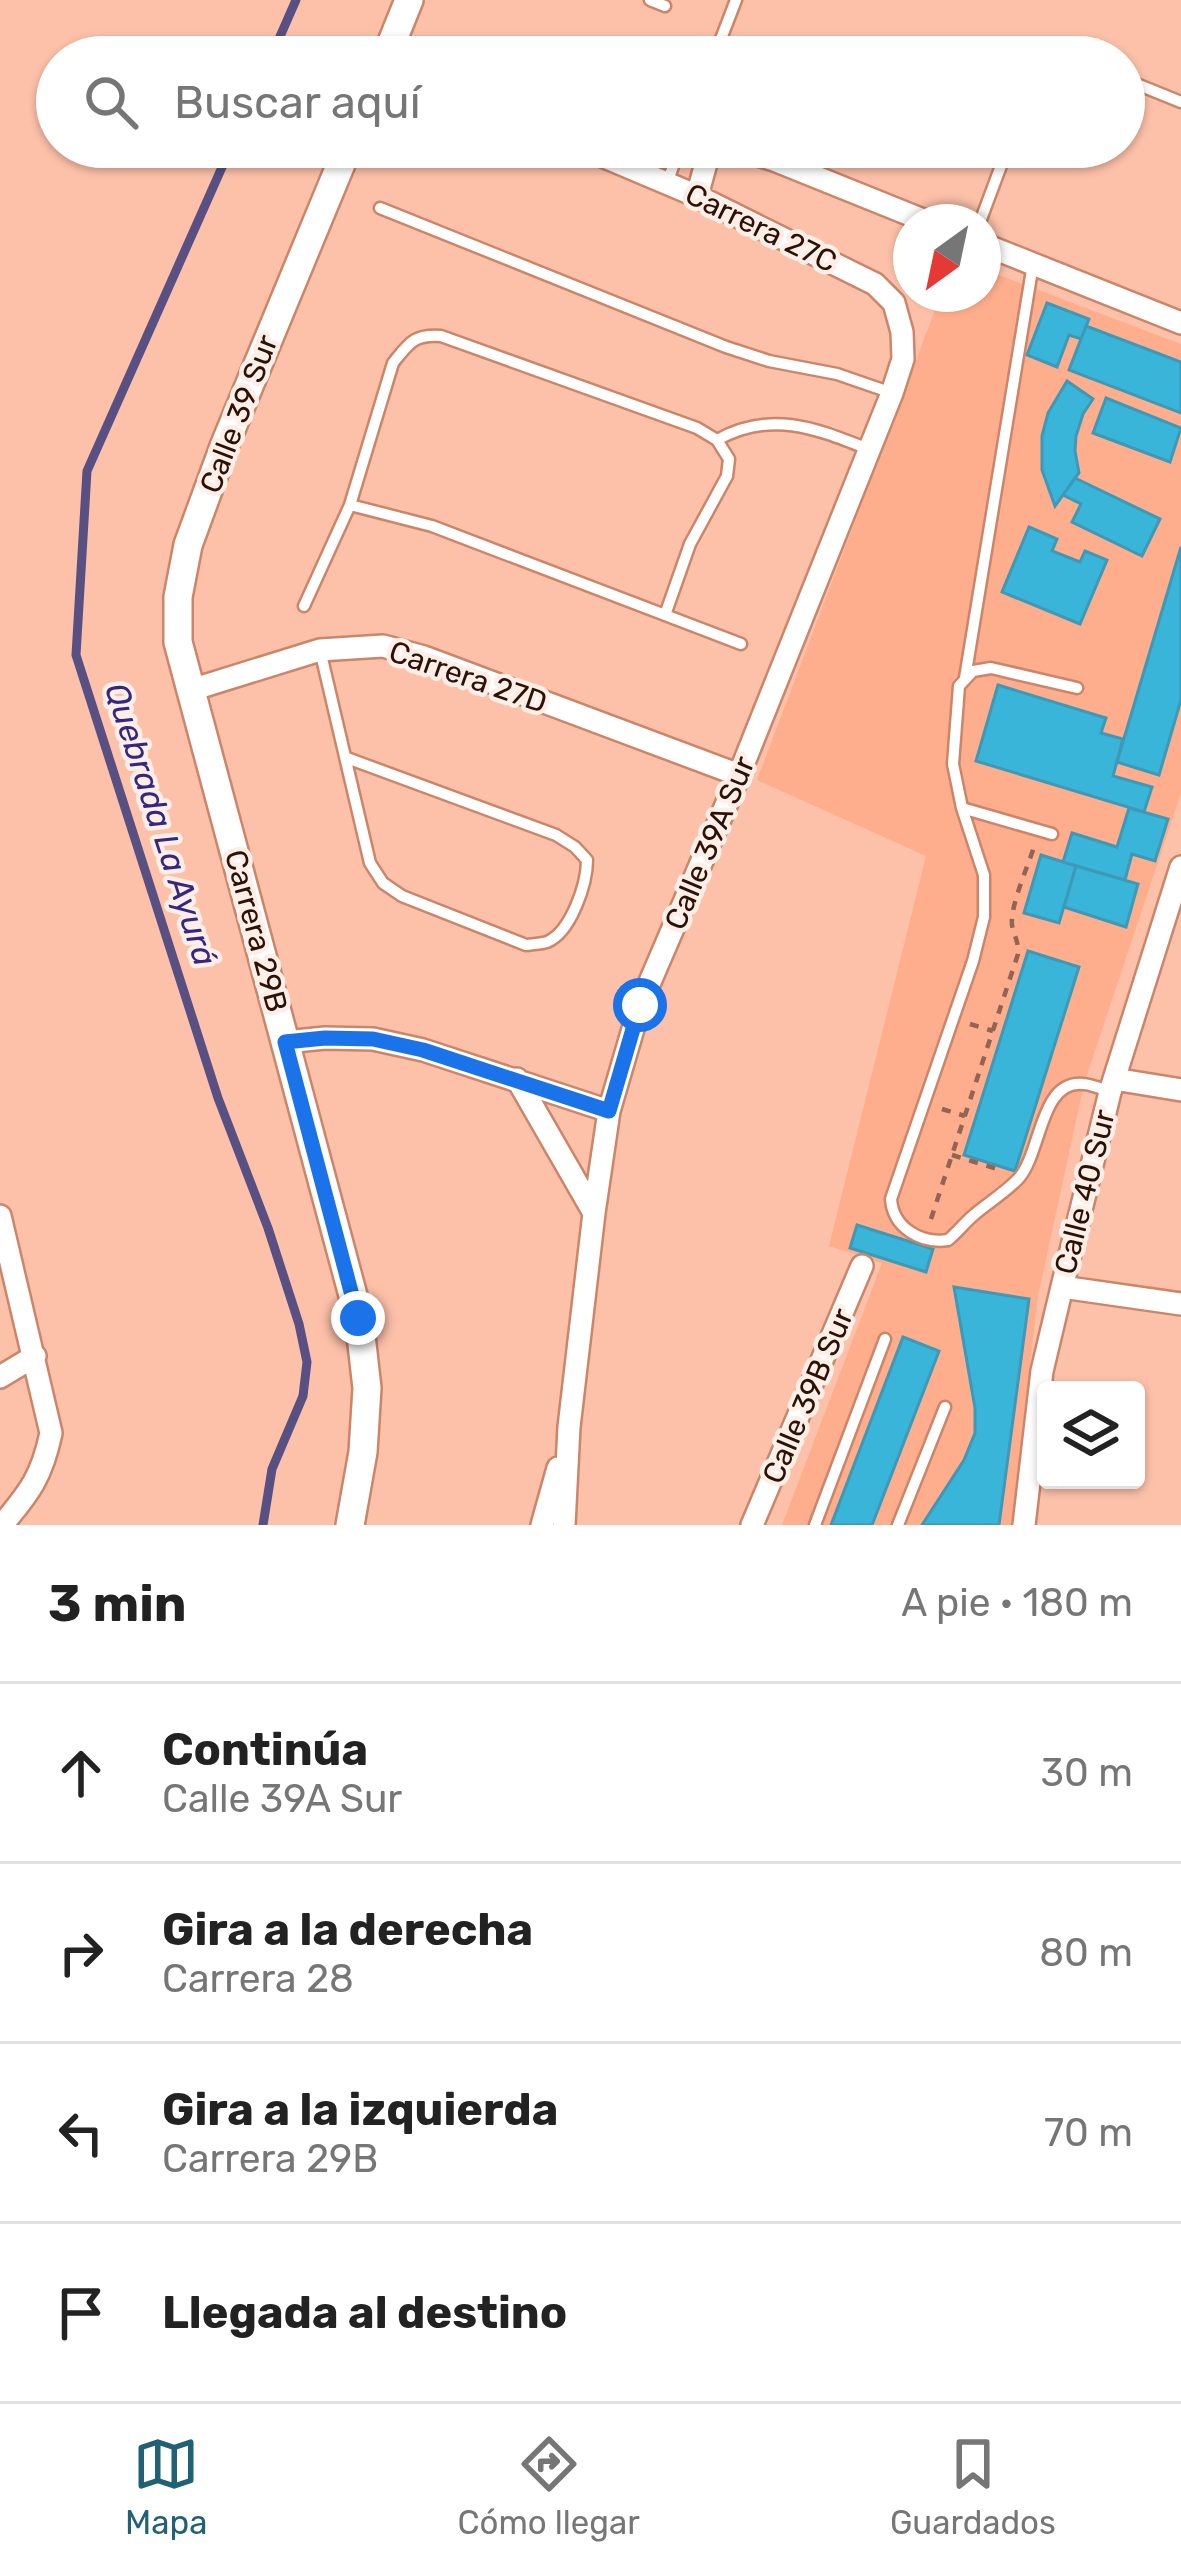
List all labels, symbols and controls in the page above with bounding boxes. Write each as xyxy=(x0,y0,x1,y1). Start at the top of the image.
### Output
search box xyxy=(36,36,1145,168)
icon: search xyxy=(78,69,144,135)
text: Buscar aquí xyxy=(174,76,421,129)
street label: Carrera 27C xyxy=(679,176,843,280)
north arrow xyxy=(893,204,1001,312)
street label: Calle 39 Sur xyxy=(192,329,286,498)
street label: Carrera 27D xyxy=(384,633,552,721)
water label: Quebrada La Ayurá xyxy=(97,677,225,971)
street label: Calle 39A Sur xyxy=(657,750,763,935)
street label: Carrera 29B xyxy=(217,846,295,1016)
route start xyxy=(613,978,667,1032)
street label: Calle 40 Sur xyxy=(1047,1105,1123,1278)
route end xyxy=(331,1291,385,1345)
street label: Calle 39B Sur xyxy=(755,1303,861,1489)
map controls xyxy=(1037,1381,1145,1489)
button: layers xyxy=(1037,1381,1145,1489)
text: 3 min xyxy=(48,1573,187,1634)
text: A pie · 180 m xyxy=(901,1580,1133,1626)
text: Continúa xyxy=(162,1723,368,1776)
icon: ahead xyxy=(48,1740,114,1806)
text: 30 m xyxy=(1041,1750,1133,1796)
text: Calle 39A Sur xyxy=(162,1776,402,1822)
text: Gira a la derecha xyxy=(162,1903,533,1956)
icon: right xyxy=(48,1920,114,1986)
text: 80 m xyxy=(1039,1930,1133,1976)
text: Carrera 28 xyxy=(162,1956,354,2002)
text: Gira a la izquierda xyxy=(162,2083,558,2136)
icon: left xyxy=(48,2100,114,2166)
text: 70 m xyxy=(1044,2110,1133,2156)
text: Carrera 29B xyxy=(162,2136,378,2182)
icon: arrive xyxy=(48,2280,114,2346)
text: Llegada al destino xyxy=(162,2286,567,2339)
tab: Mapa xyxy=(125,2431,207,2542)
tab: Cómo llegar xyxy=(458,2431,640,2542)
tab: Guardados xyxy=(890,2431,1056,2542)

